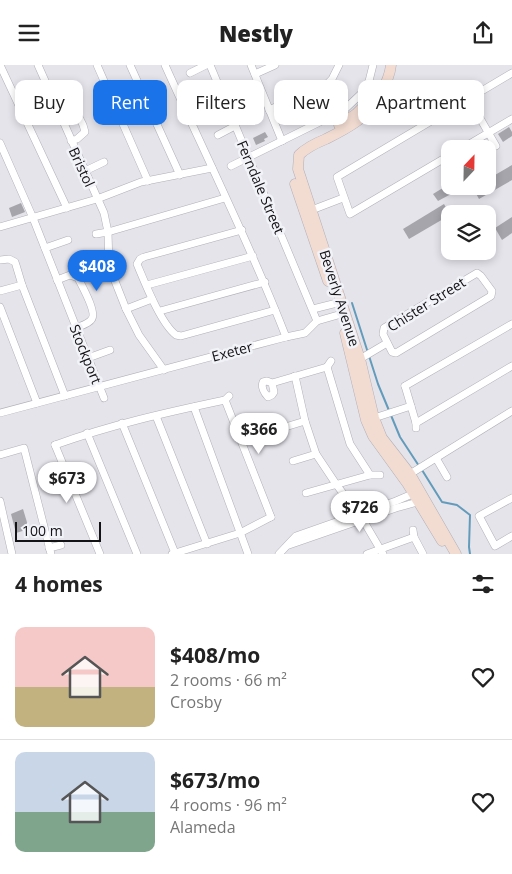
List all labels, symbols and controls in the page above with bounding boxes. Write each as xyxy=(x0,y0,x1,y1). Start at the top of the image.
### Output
text: Nestly xyxy=(219,18,293,48)
icon: menu xyxy=(15,19,43,47)
icon: share xyxy=(469,19,497,47)
chip: Buy xyxy=(15,80,83,125)
chip: Rent xyxy=(93,80,167,125)
chip: Filters xyxy=(177,80,264,125)
chip: New xyxy=(274,80,348,125)
chip: Apartment xyxy=(358,80,484,125)
street label: Ferndale Street xyxy=(233,137,289,237)
north arrow xyxy=(441,140,496,195)
map controls xyxy=(441,140,496,260)
street label: Bristol xyxy=(65,144,99,190)
button: layers xyxy=(441,205,496,260)
street label: Beverly Avenue xyxy=(315,247,365,349)
pin: $408 xyxy=(67,249,127,292)
text: $408 xyxy=(79,255,115,277)
street label: Chister Street xyxy=(383,272,469,336)
street label: Stockport xyxy=(65,321,107,387)
street label: Exeter xyxy=(209,336,255,366)
pin: $366 xyxy=(229,413,289,455)
text: $366 xyxy=(241,418,277,440)
pin: $673 xyxy=(37,461,97,504)
text: $673 xyxy=(49,467,85,489)
pin: $726 xyxy=(330,491,390,533)
text: $726 xyxy=(342,496,378,518)
scale bar xyxy=(15,519,101,542)
text: 100 m xyxy=(22,521,63,540)
text: 4 homes xyxy=(15,570,103,598)
icon: filters xyxy=(469,570,497,598)
text: $408/mo xyxy=(170,641,260,669)
icon: home xyxy=(55,647,115,707)
icon: heart xyxy=(469,663,497,691)
text: 2 rooms · 66 m² xyxy=(170,669,287,691)
text: Crosby xyxy=(170,691,222,713)
text: $673/mo xyxy=(170,766,260,794)
icon: home xyxy=(55,772,115,832)
icon: heart xyxy=(469,788,497,816)
text: 4 rooms · 96 m² xyxy=(170,794,287,816)
text: Alameda xyxy=(170,816,236,838)

